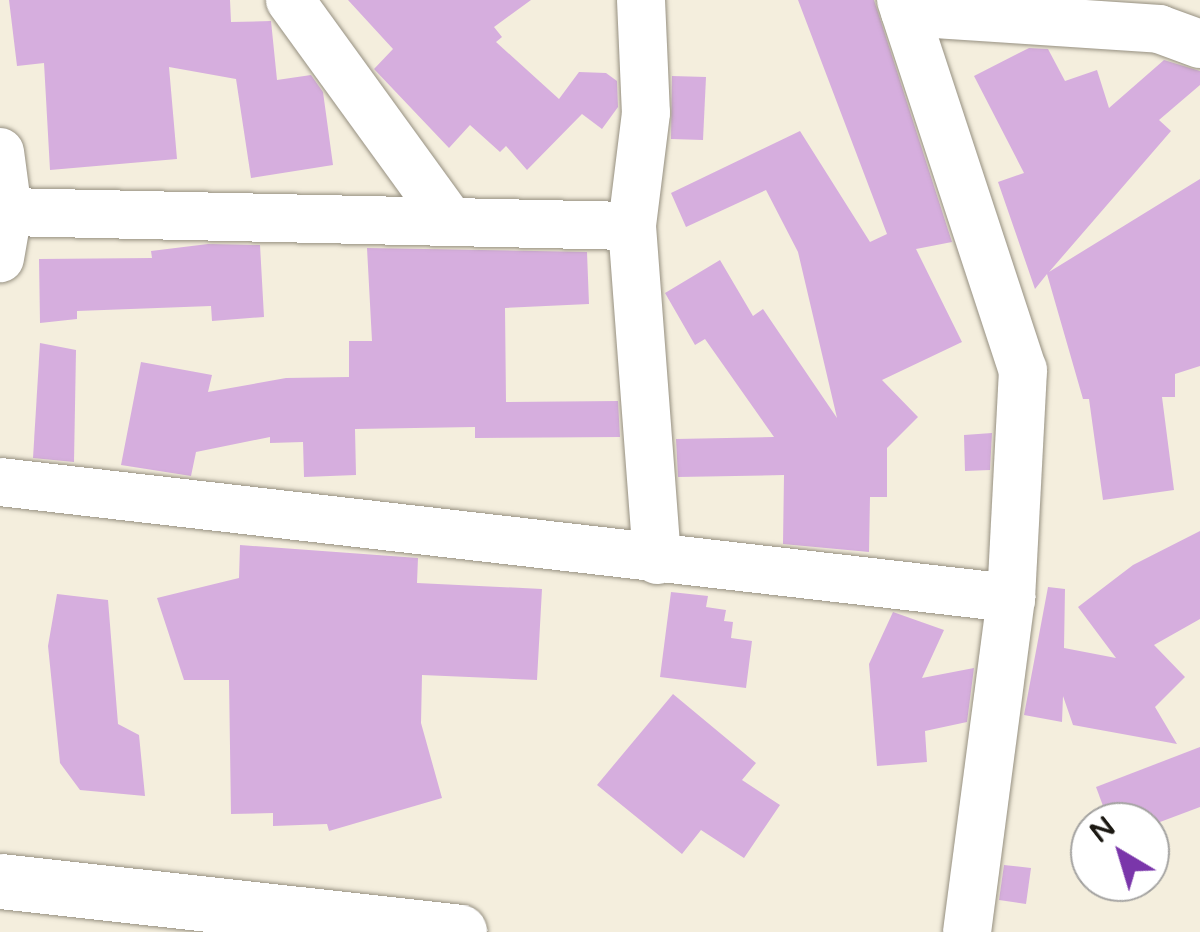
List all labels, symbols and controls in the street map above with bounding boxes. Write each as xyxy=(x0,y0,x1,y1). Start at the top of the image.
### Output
north arrow xyxy=(1070,802,1170,902)
text: N xyxy=(1083,810,1122,850)

